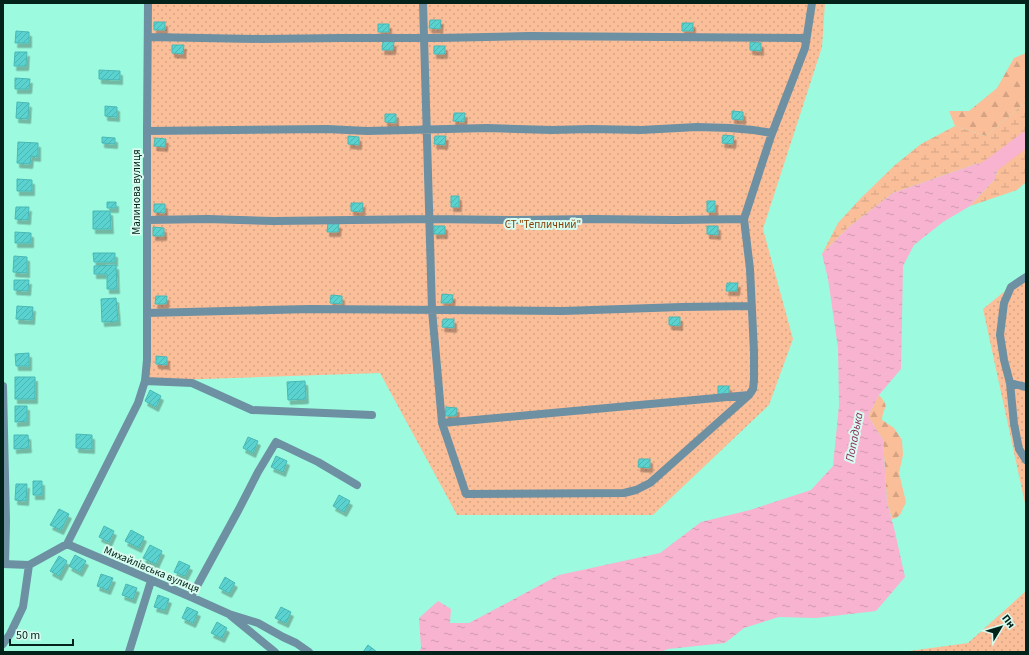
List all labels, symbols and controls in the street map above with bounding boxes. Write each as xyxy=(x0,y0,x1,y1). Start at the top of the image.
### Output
street label: Малинова вулиця xyxy=(129,149,144,235)
park label: СТ "Тепличний" xyxy=(505,217,581,232)
water label: Попадька xyxy=(841,410,868,463)
street label: Михайлівська вулиця xyxy=(102,542,202,596)
north arrow xyxy=(981,607,1021,647)
text: Пн xyxy=(998,611,1019,631)
scale bar xyxy=(10,621,73,647)
text: 50 m xyxy=(16,627,40,644)

